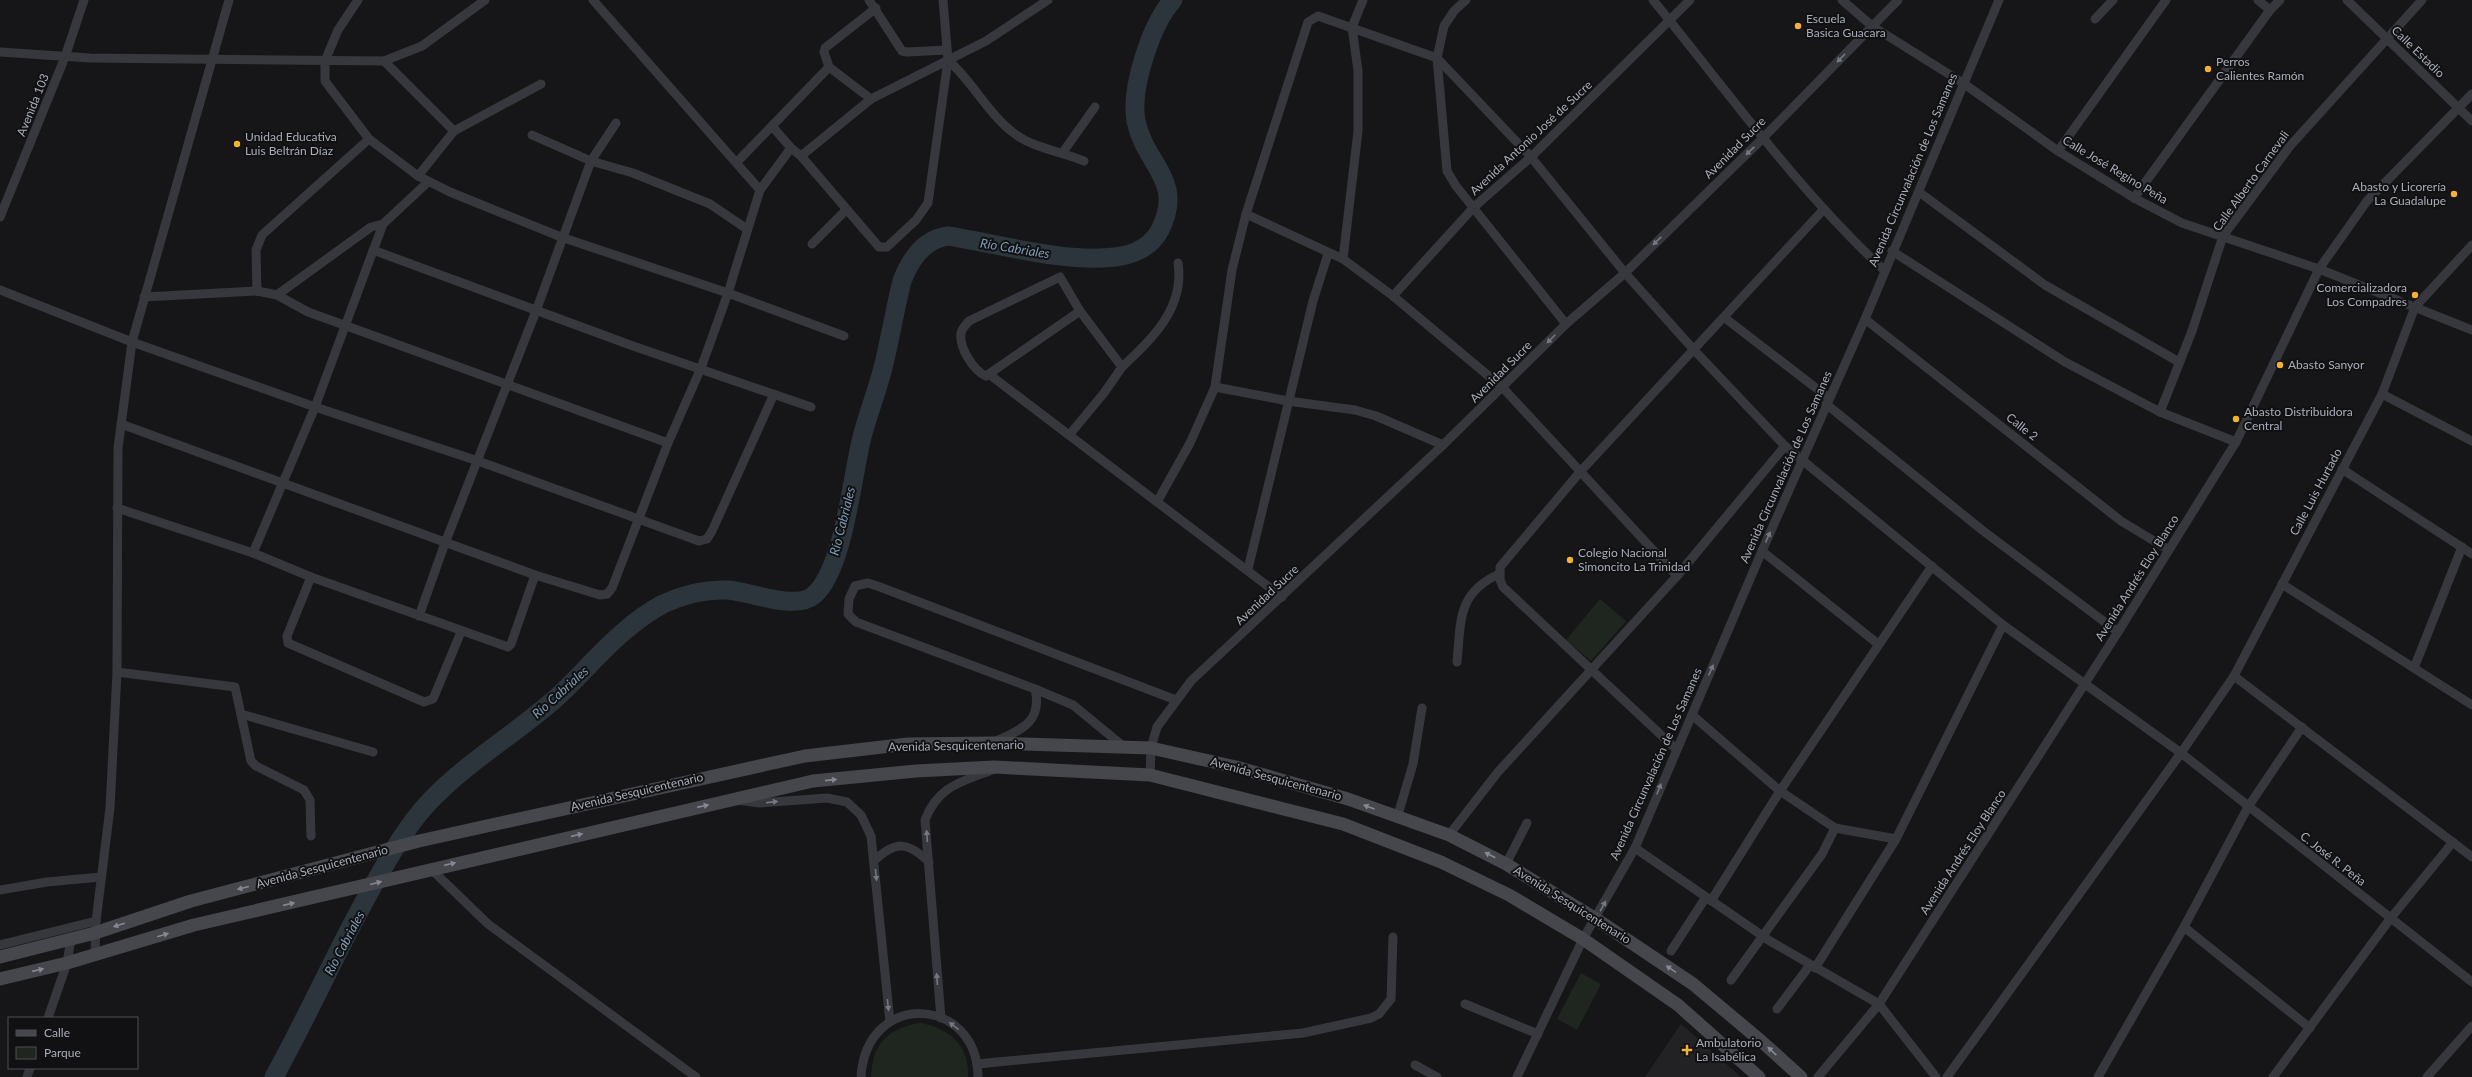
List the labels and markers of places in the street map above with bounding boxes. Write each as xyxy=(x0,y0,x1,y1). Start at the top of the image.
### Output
place label: Escuela Basica Guacara xyxy=(1806,11,1886,40)
marker: Escuela Basica Guacara xyxy=(1793,21,1803,31)
place label: Perros Calientes Ramón xyxy=(2216,54,2304,83)
marker: Perros Calientes Ramón xyxy=(2203,64,2213,74)
place label: Unidad Educativa Luis Beltrán Díaz xyxy=(245,129,337,158)
marker: Unidad Educativa Luis Beltrán Díaz xyxy=(232,139,242,149)
place label: Abasto y Licorería La Guadalupe xyxy=(2352,179,2446,208)
marker: Abasto y Licorería La Guadalupe xyxy=(2449,189,2459,199)
place label: Comercializadora Los Compadres xyxy=(2317,280,2407,309)
marker: Comercializadora Los Compadres xyxy=(2410,290,2420,300)
place label: Abasto Sanyor xyxy=(2288,357,2365,372)
marker: Abasto Sanyor xyxy=(2275,360,2285,370)
place label: Abasto Distribuidora Central xyxy=(2244,404,2353,433)
marker: Abasto Distribuidora Central xyxy=(2231,414,2241,424)
place label: Colegio Nacional Simoncito La Trinidad xyxy=(1578,545,1690,574)
marker: Colegio Nacional Simoncito La Trinidad xyxy=(1565,555,1575,565)
place label: Ambulatorio La Isabélica xyxy=(1696,1035,1761,1064)
marker: Ambulatorio La Isabélica xyxy=(1681,1044,1693,1056)

